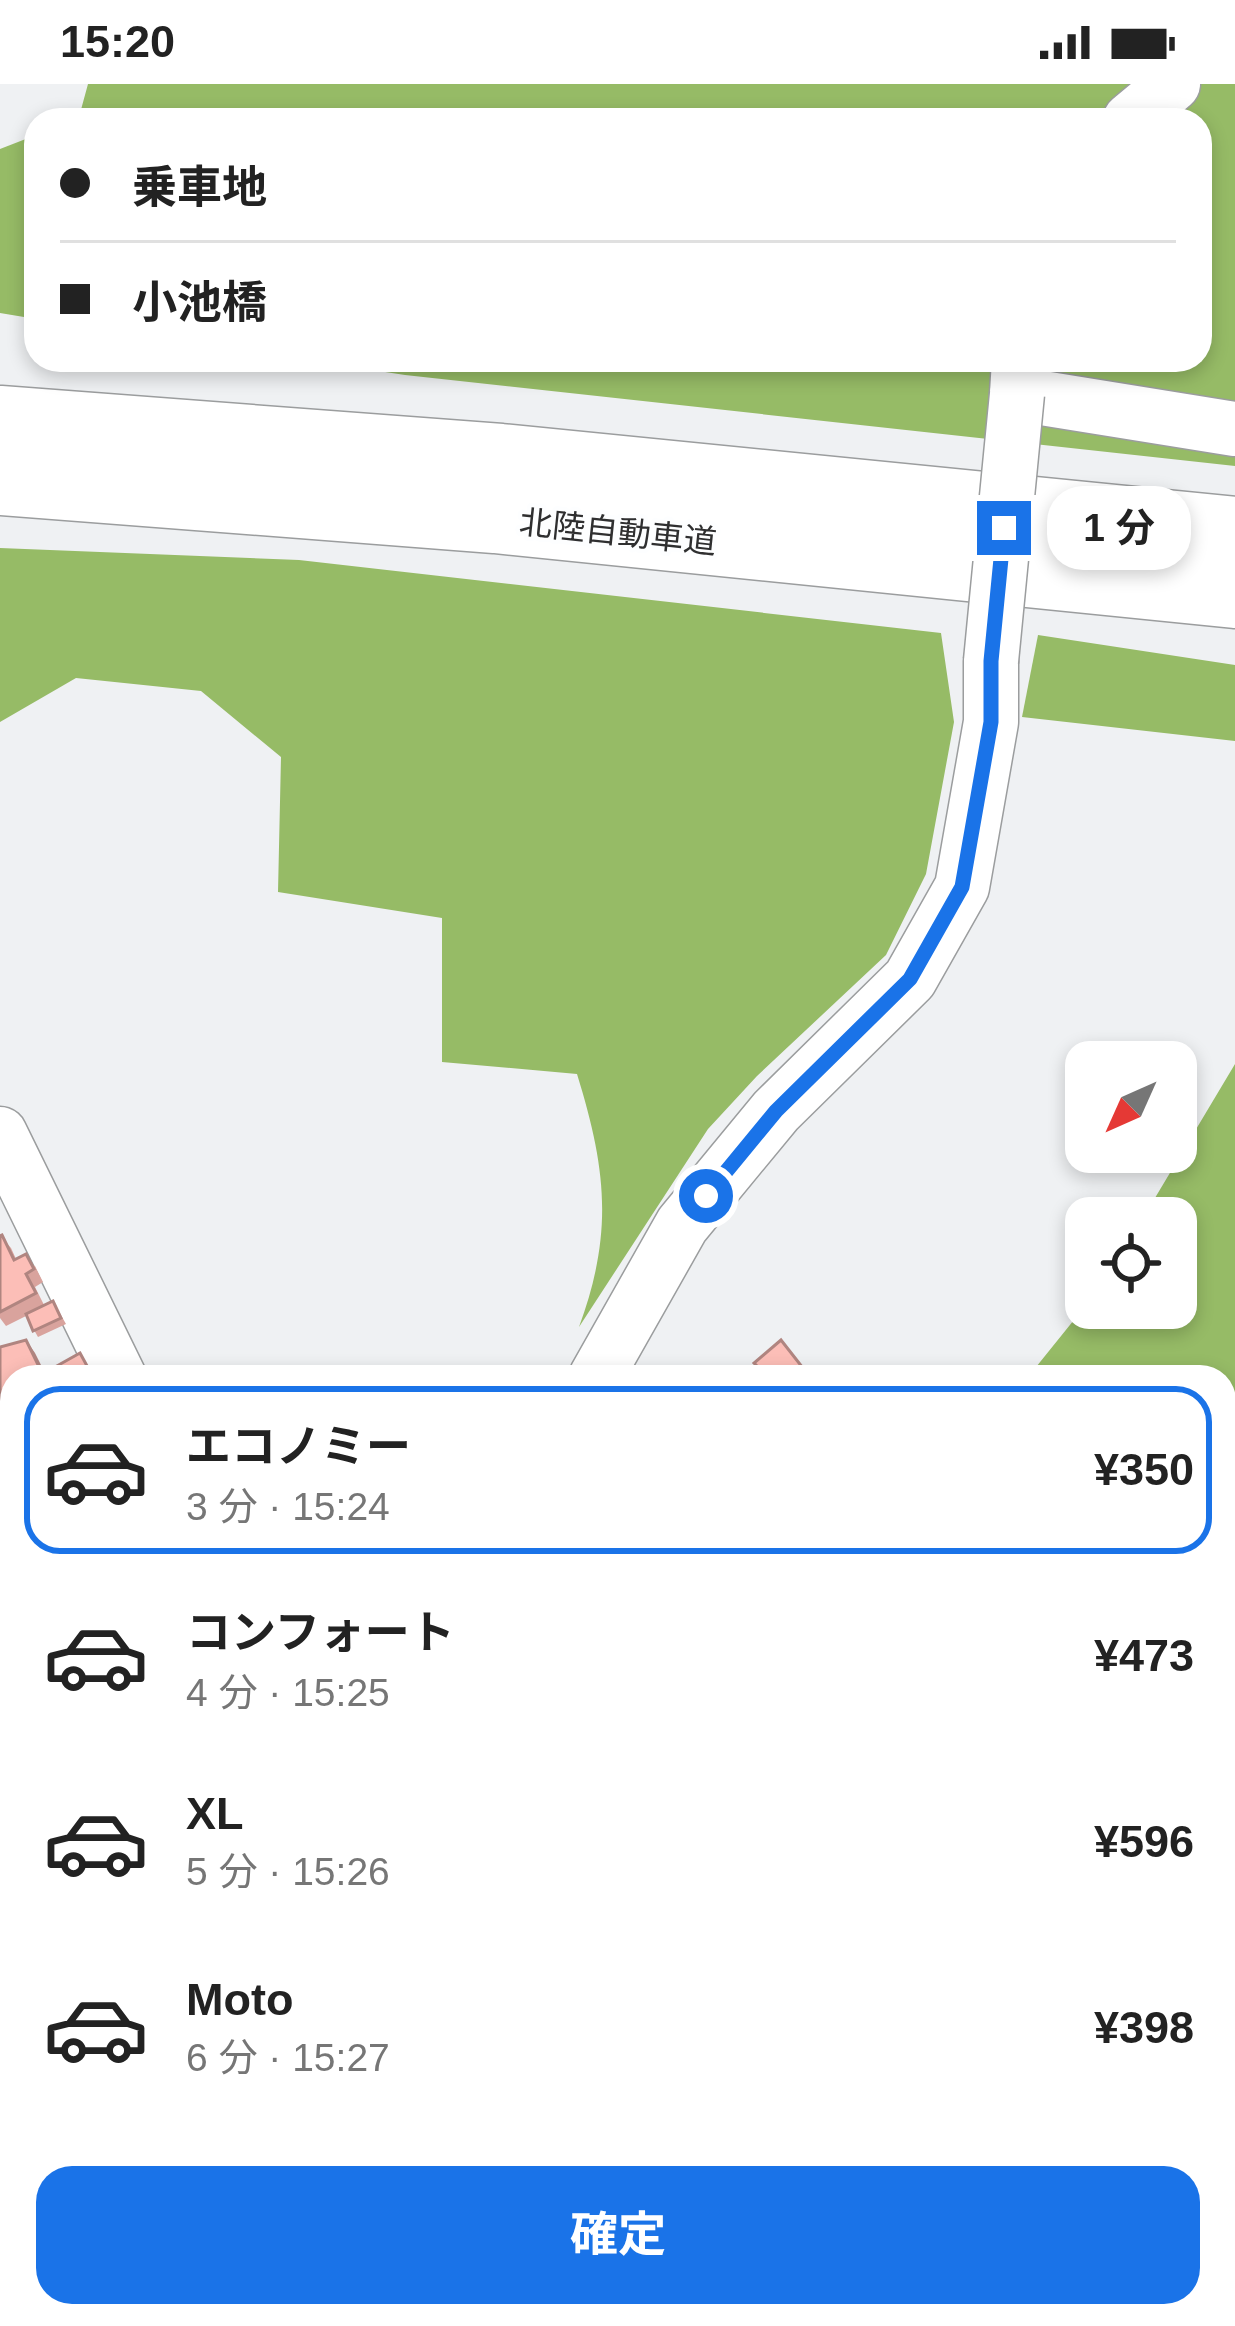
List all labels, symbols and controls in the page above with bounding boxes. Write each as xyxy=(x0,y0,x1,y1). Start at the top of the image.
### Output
text: 15:20 xyxy=(60,16,175,67)
text: 乗車地 xyxy=(132,162,267,213)
text: 小池橋 xyxy=(132,277,267,328)
callout: 1 分 xyxy=(1046,486,1190,570)
route end xyxy=(977,501,1031,555)
street label: 北陸自動車道 xyxy=(518,503,718,561)
text: 1 分 xyxy=(1083,506,1155,549)
north arrow xyxy=(1065,1041,1197,1173)
map controls xyxy=(1065,1041,1197,1329)
route start xyxy=(679,1169,733,1223)
button: locate xyxy=(1065,1197,1197,1329)
icon: car xyxy=(42,1416,150,1524)
text: エコノミー xyxy=(186,1421,411,1472)
text: ¥350 xyxy=(1094,1444,1194,1495)
text: 3 分 · 15:24 xyxy=(186,1485,390,1528)
icon: car xyxy=(42,1602,150,1710)
text: コンフォート xyxy=(186,1607,455,1658)
text: ¥473 xyxy=(1094,1630,1194,1681)
text: 4 分 · 15:25 xyxy=(186,1671,390,1714)
icon: car xyxy=(42,1788,150,1896)
text: XL xyxy=(186,1788,244,1839)
text: ¥596 xyxy=(1094,1816,1194,1867)
text: 5 分 · 15:26 xyxy=(186,1850,390,1893)
icon: car xyxy=(42,1974,150,2082)
text: Moto xyxy=(186,1974,293,2025)
text: ¥398 xyxy=(1094,2002,1194,2053)
text: 6 分 · 15:27 xyxy=(186,2036,390,2079)
button: 確定 xyxy=(36,2166,1200,2304)

